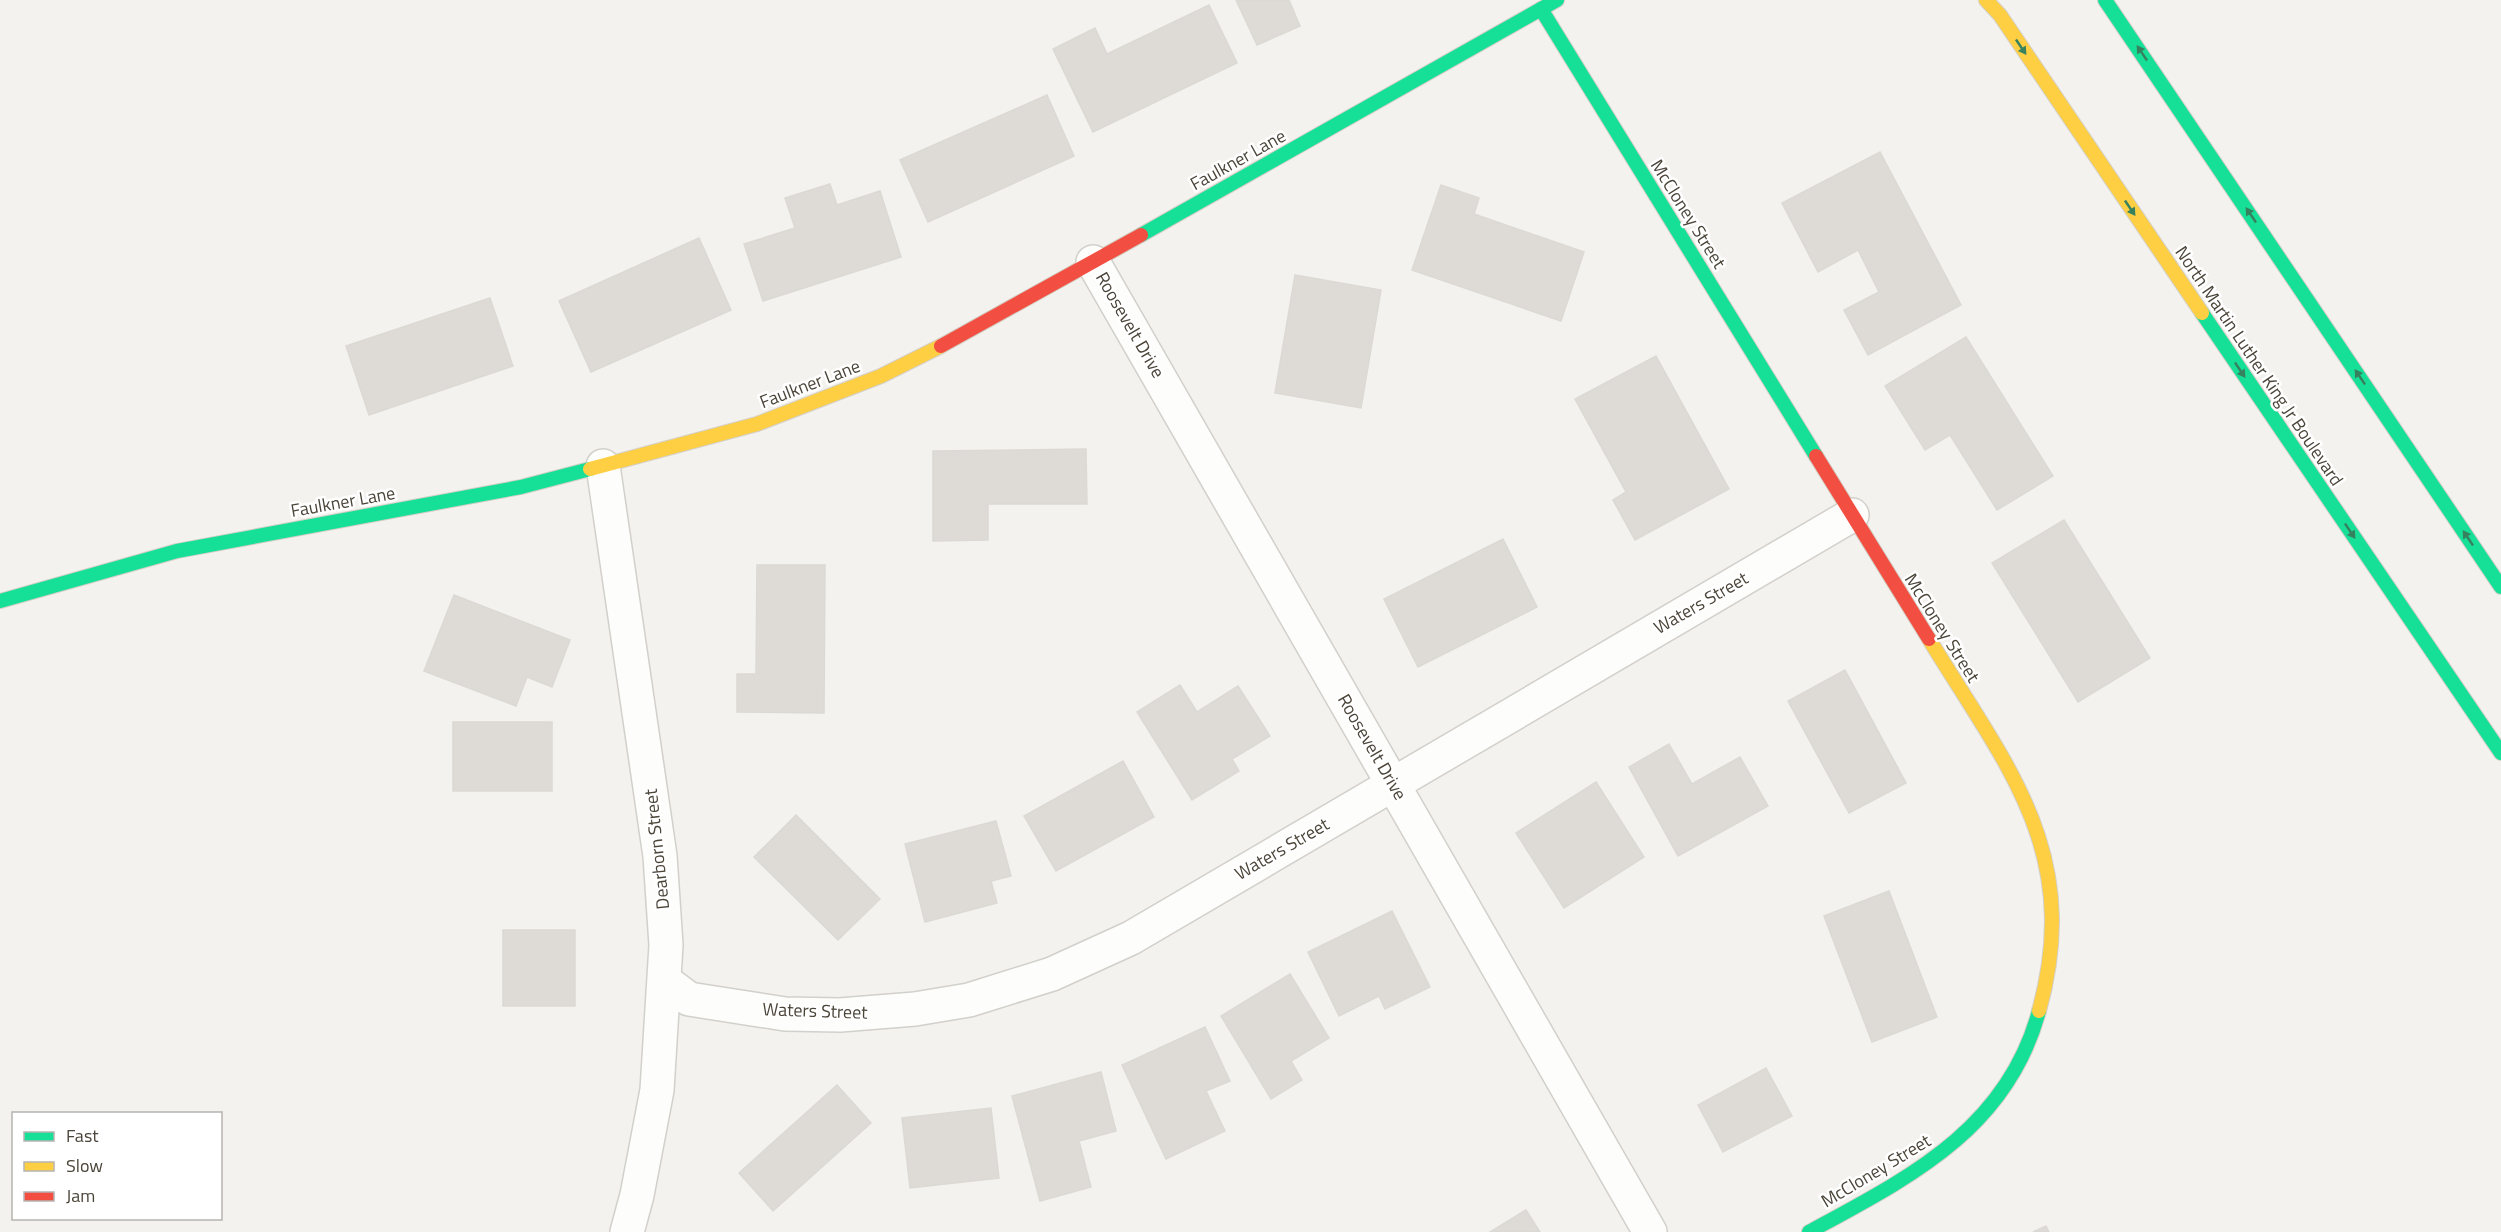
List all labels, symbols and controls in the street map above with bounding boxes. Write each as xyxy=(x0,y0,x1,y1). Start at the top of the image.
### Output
one-way arrow xyxy=(2015,38,2027,54)
one-way arrow xyxy=(2137,45,2148,61)
street label: Faulkner Lane xyxy=(1185,122,1290,197)
street label: McCloney Street xyxy=(1644,154,1733,274)
one-way arrow xyxy=(2124,200,2136,216)
one-way arrow xyxy=(2245,207,2257,223)
street label: North Martin Luther King Jr Boulevard xyxy=(2169,240,2350,491)
street label: Roosevelt Drive xyxy=(1089,267,1172,383)
street label: Faulkner Lane xyxy=(756,352,864,415)
one-way arrow xyxy=(2234,361,2246,377)
one-way arrow xyxy=(2354,368,2365,385)
street label: Faulkner Lane xyxy=(289,479,397,524)
one-way arrow xyxy=(2344,522,2356,538)
one-way arrow xyxy=(2462,531,2474,547)
street label: Waters Street xyxy=(1648,564,1754,641)
street label: McCloney Street xyxy=(1898,568,1987,688)
street label: Roosevelt Drive xyxy=(1331,689,1414,805)
street label: Dearborn Street xyxy=(637,787,676,911)
street label: Waters Street xyxy=(1229,810,1335,887)
street label: Waters Street xyxy=(762,995,869,1026)
legend xyxy=(12,1112,222,1220)
text: Fast xyxy=(66,1122,99,1149)
street label: McCloney Street xyxy=(1816,1127,1936,1214)
text: Slow xyxy=(66,1152,103,1179)
text: Jam xyxy=(66,1182,95,1209)

